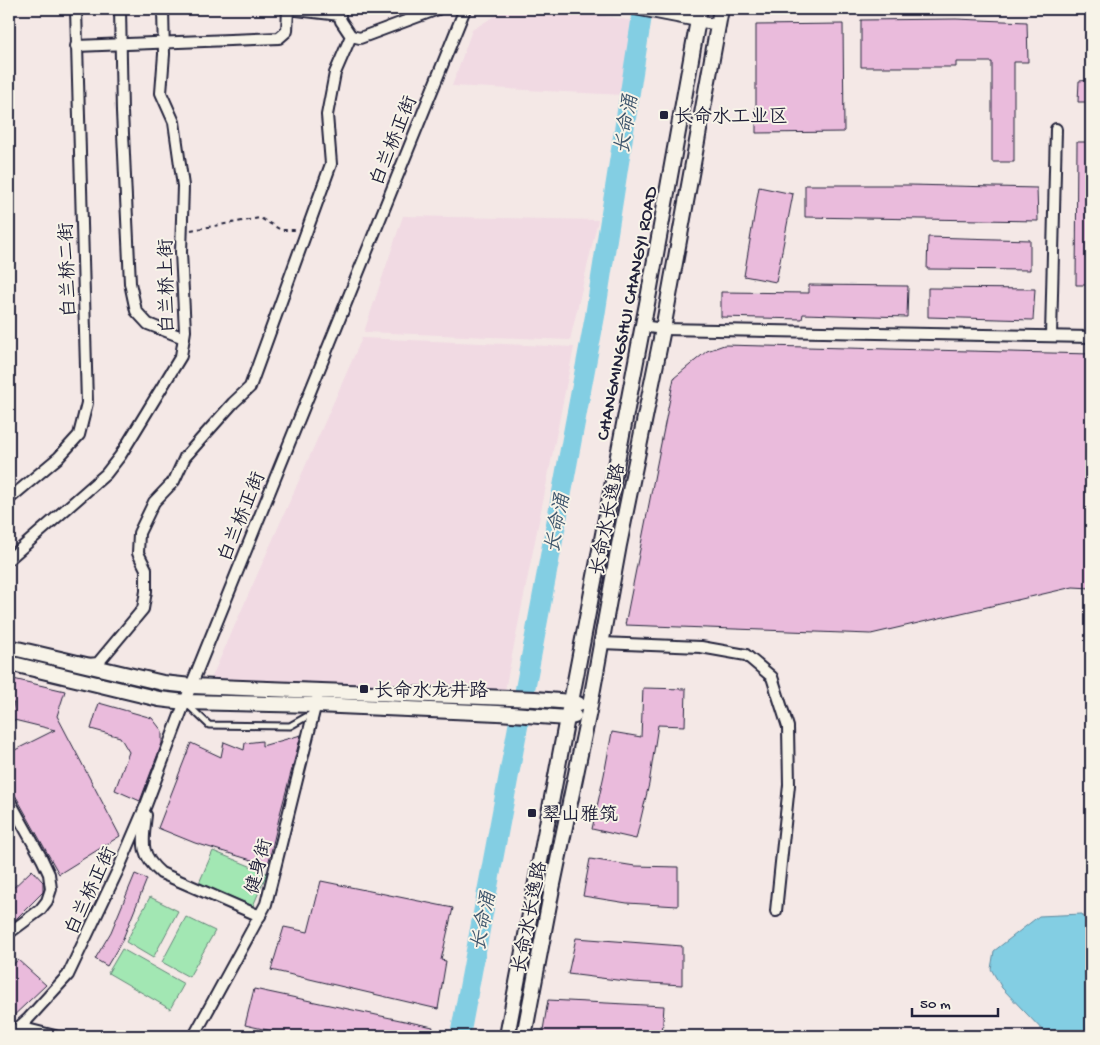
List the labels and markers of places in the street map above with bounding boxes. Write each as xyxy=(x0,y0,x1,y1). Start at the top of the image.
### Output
place label: 长命水工业区 xyxy=(674,106,788,130)
marker: 长命水工业区 xyxy=(658,109,670,121)
place label: 长命水龙井路 xyxy=(374,680,488,704)
marker: 长命水龙井路 xyxy=(358,683,370,695)
place label: 翠山雅筑 xyxy=(542,804,618,828)
marker: 翠山雅筑 xyxy=(526,807,538,819)

